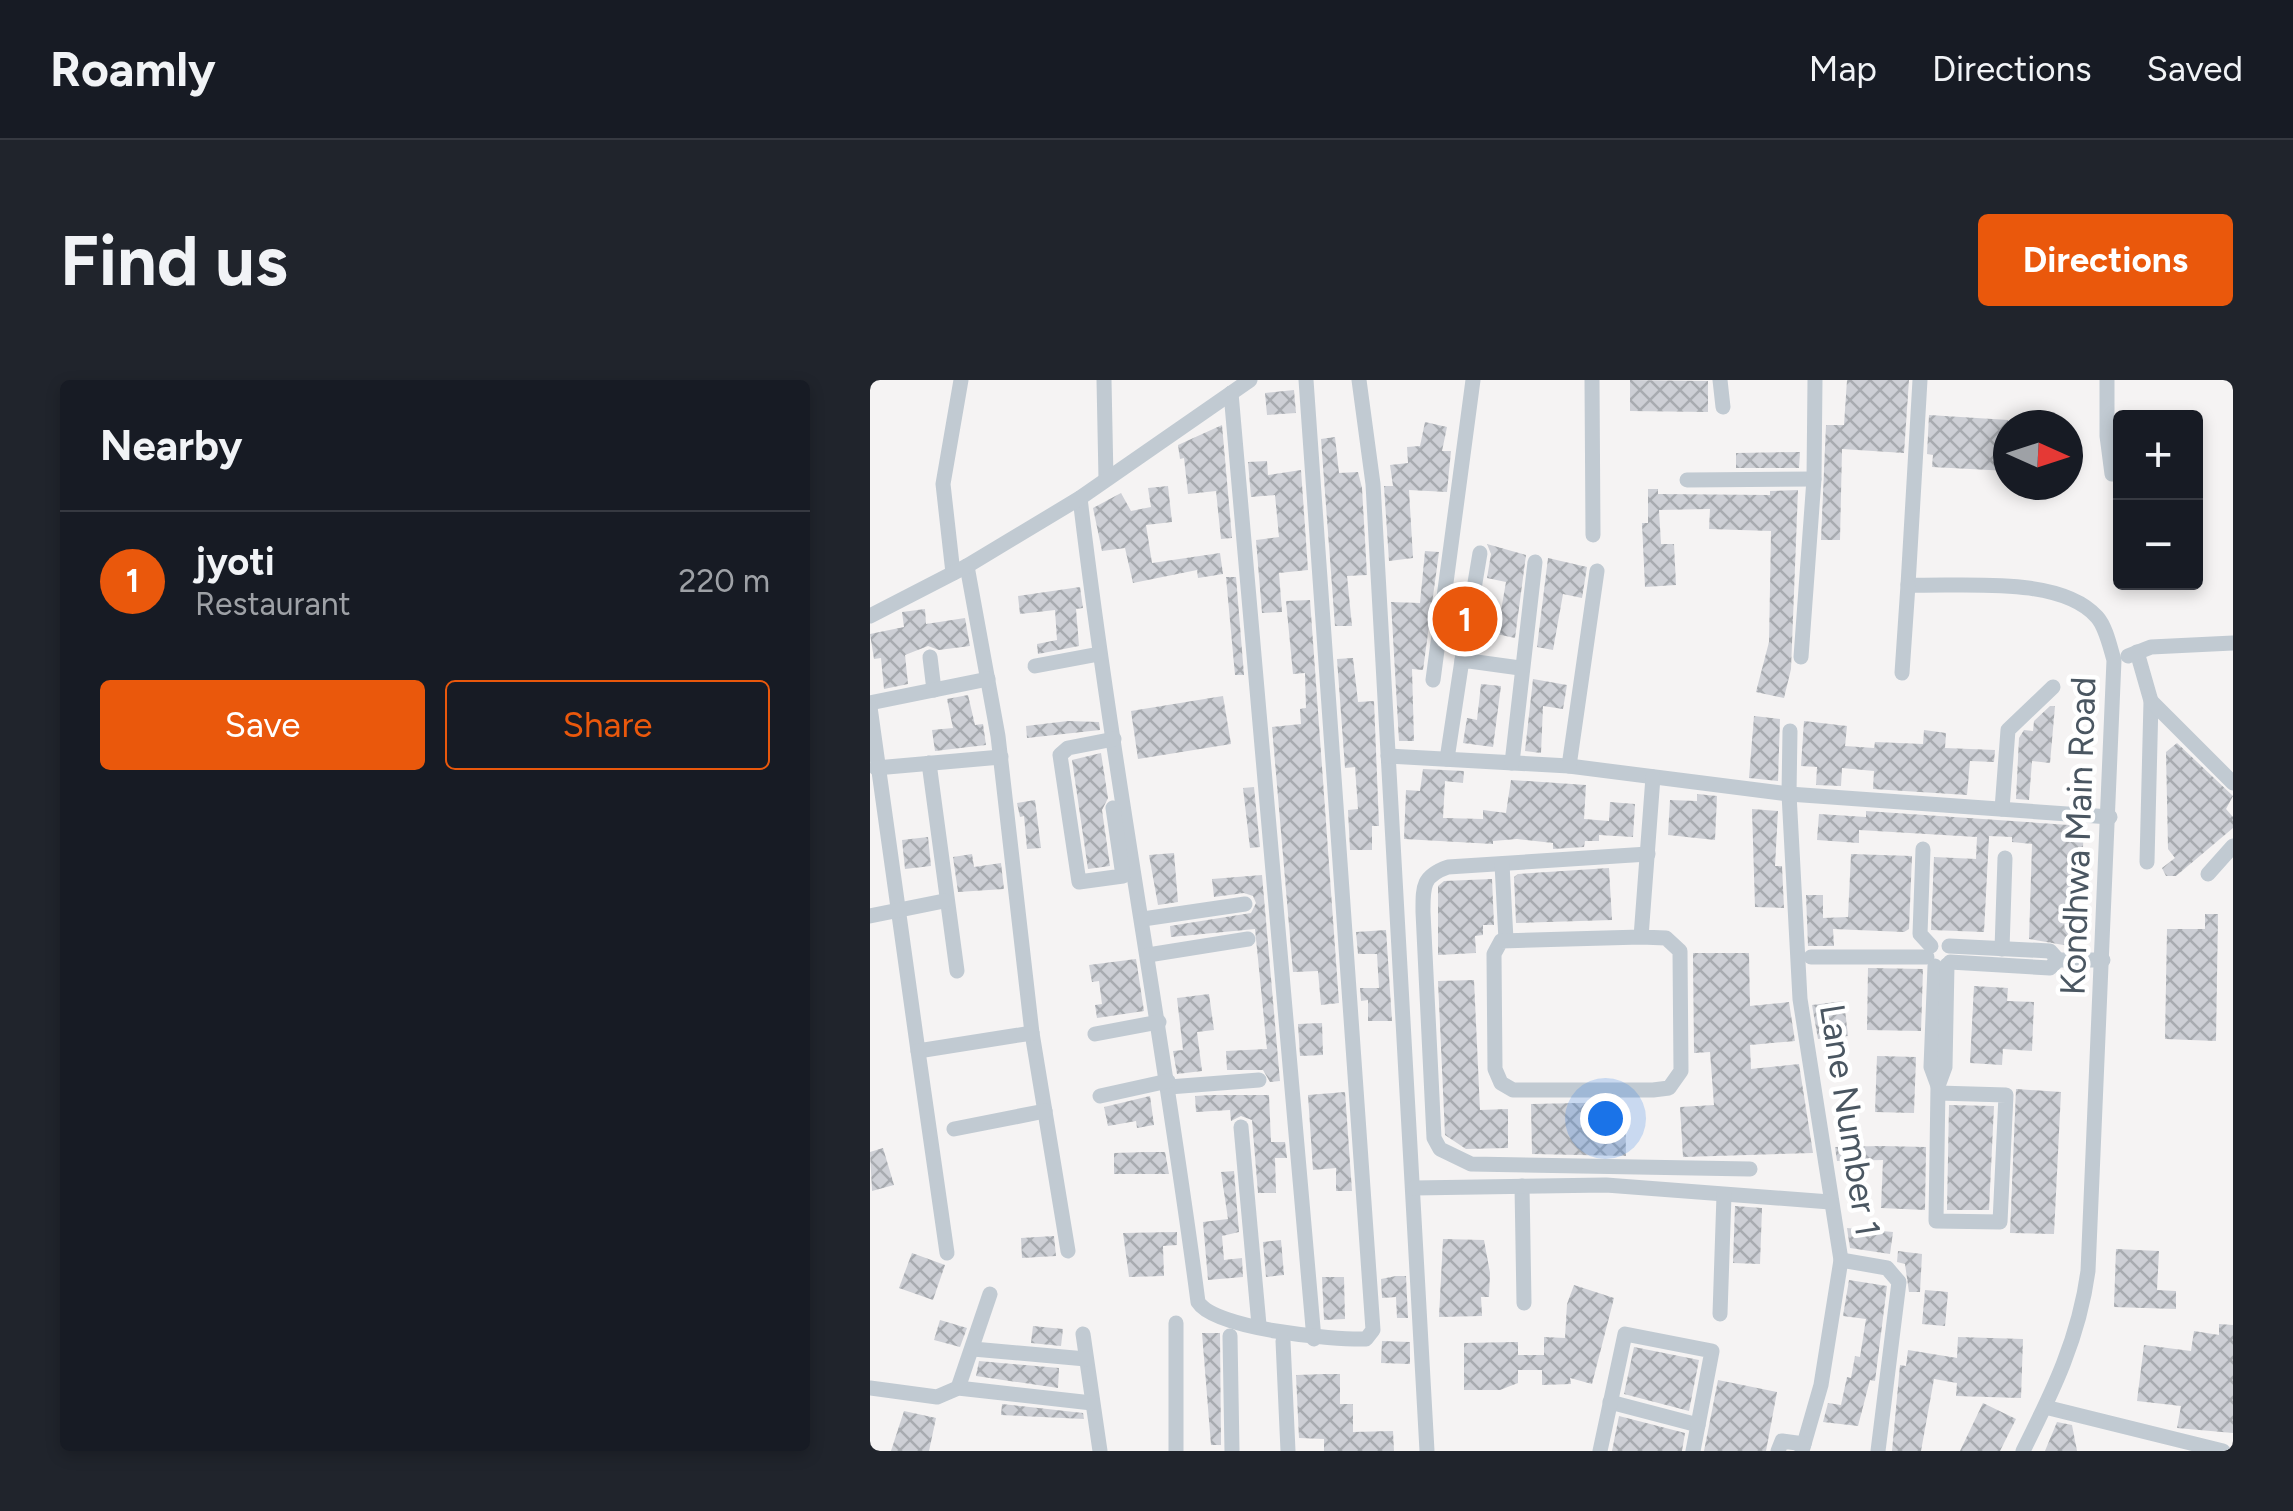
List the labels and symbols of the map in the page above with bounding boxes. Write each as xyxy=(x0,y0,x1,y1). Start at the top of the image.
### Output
north arrow xyxy=(1993,410,2083,500)
pin: 1 xyxy=(1432,582,1498,656)
street label: Kondhwa Main Road xyxy=(2051,676,2105,996)
street label: Lane Number 1 xyxy=(1811,1001,1889,1239)
your location xyxy=(1580,1093,1631,1144)

